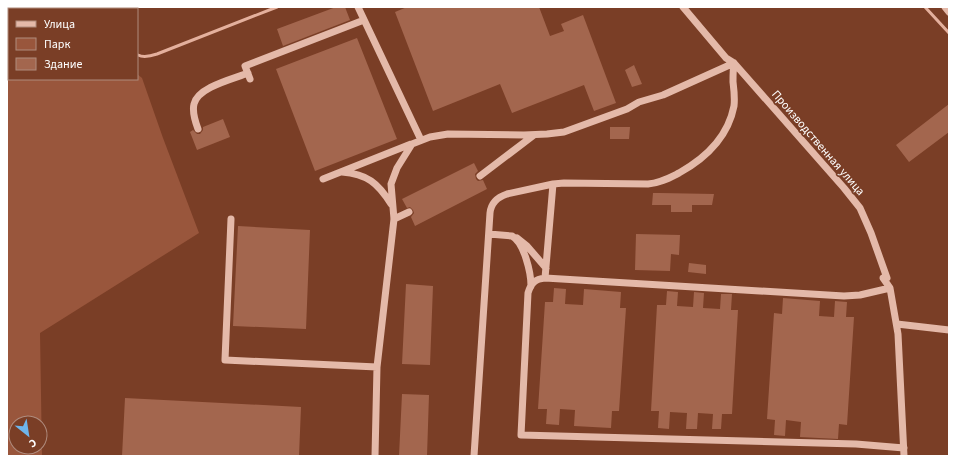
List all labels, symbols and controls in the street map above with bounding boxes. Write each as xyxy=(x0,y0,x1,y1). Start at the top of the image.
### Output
legend xyxy=(8,8,138,80)
text: Улица xyxy=(44,16,75,33)
text: Парк xyxy=(44,36,70,53)
text: Здание xyxy=(44,56,83,73)
street label: Производственная улица xyxy=(767,87,869,199)
north arrow xyxy=(8,415,48,455)
text: С xyxy=(26,435,39,452)

